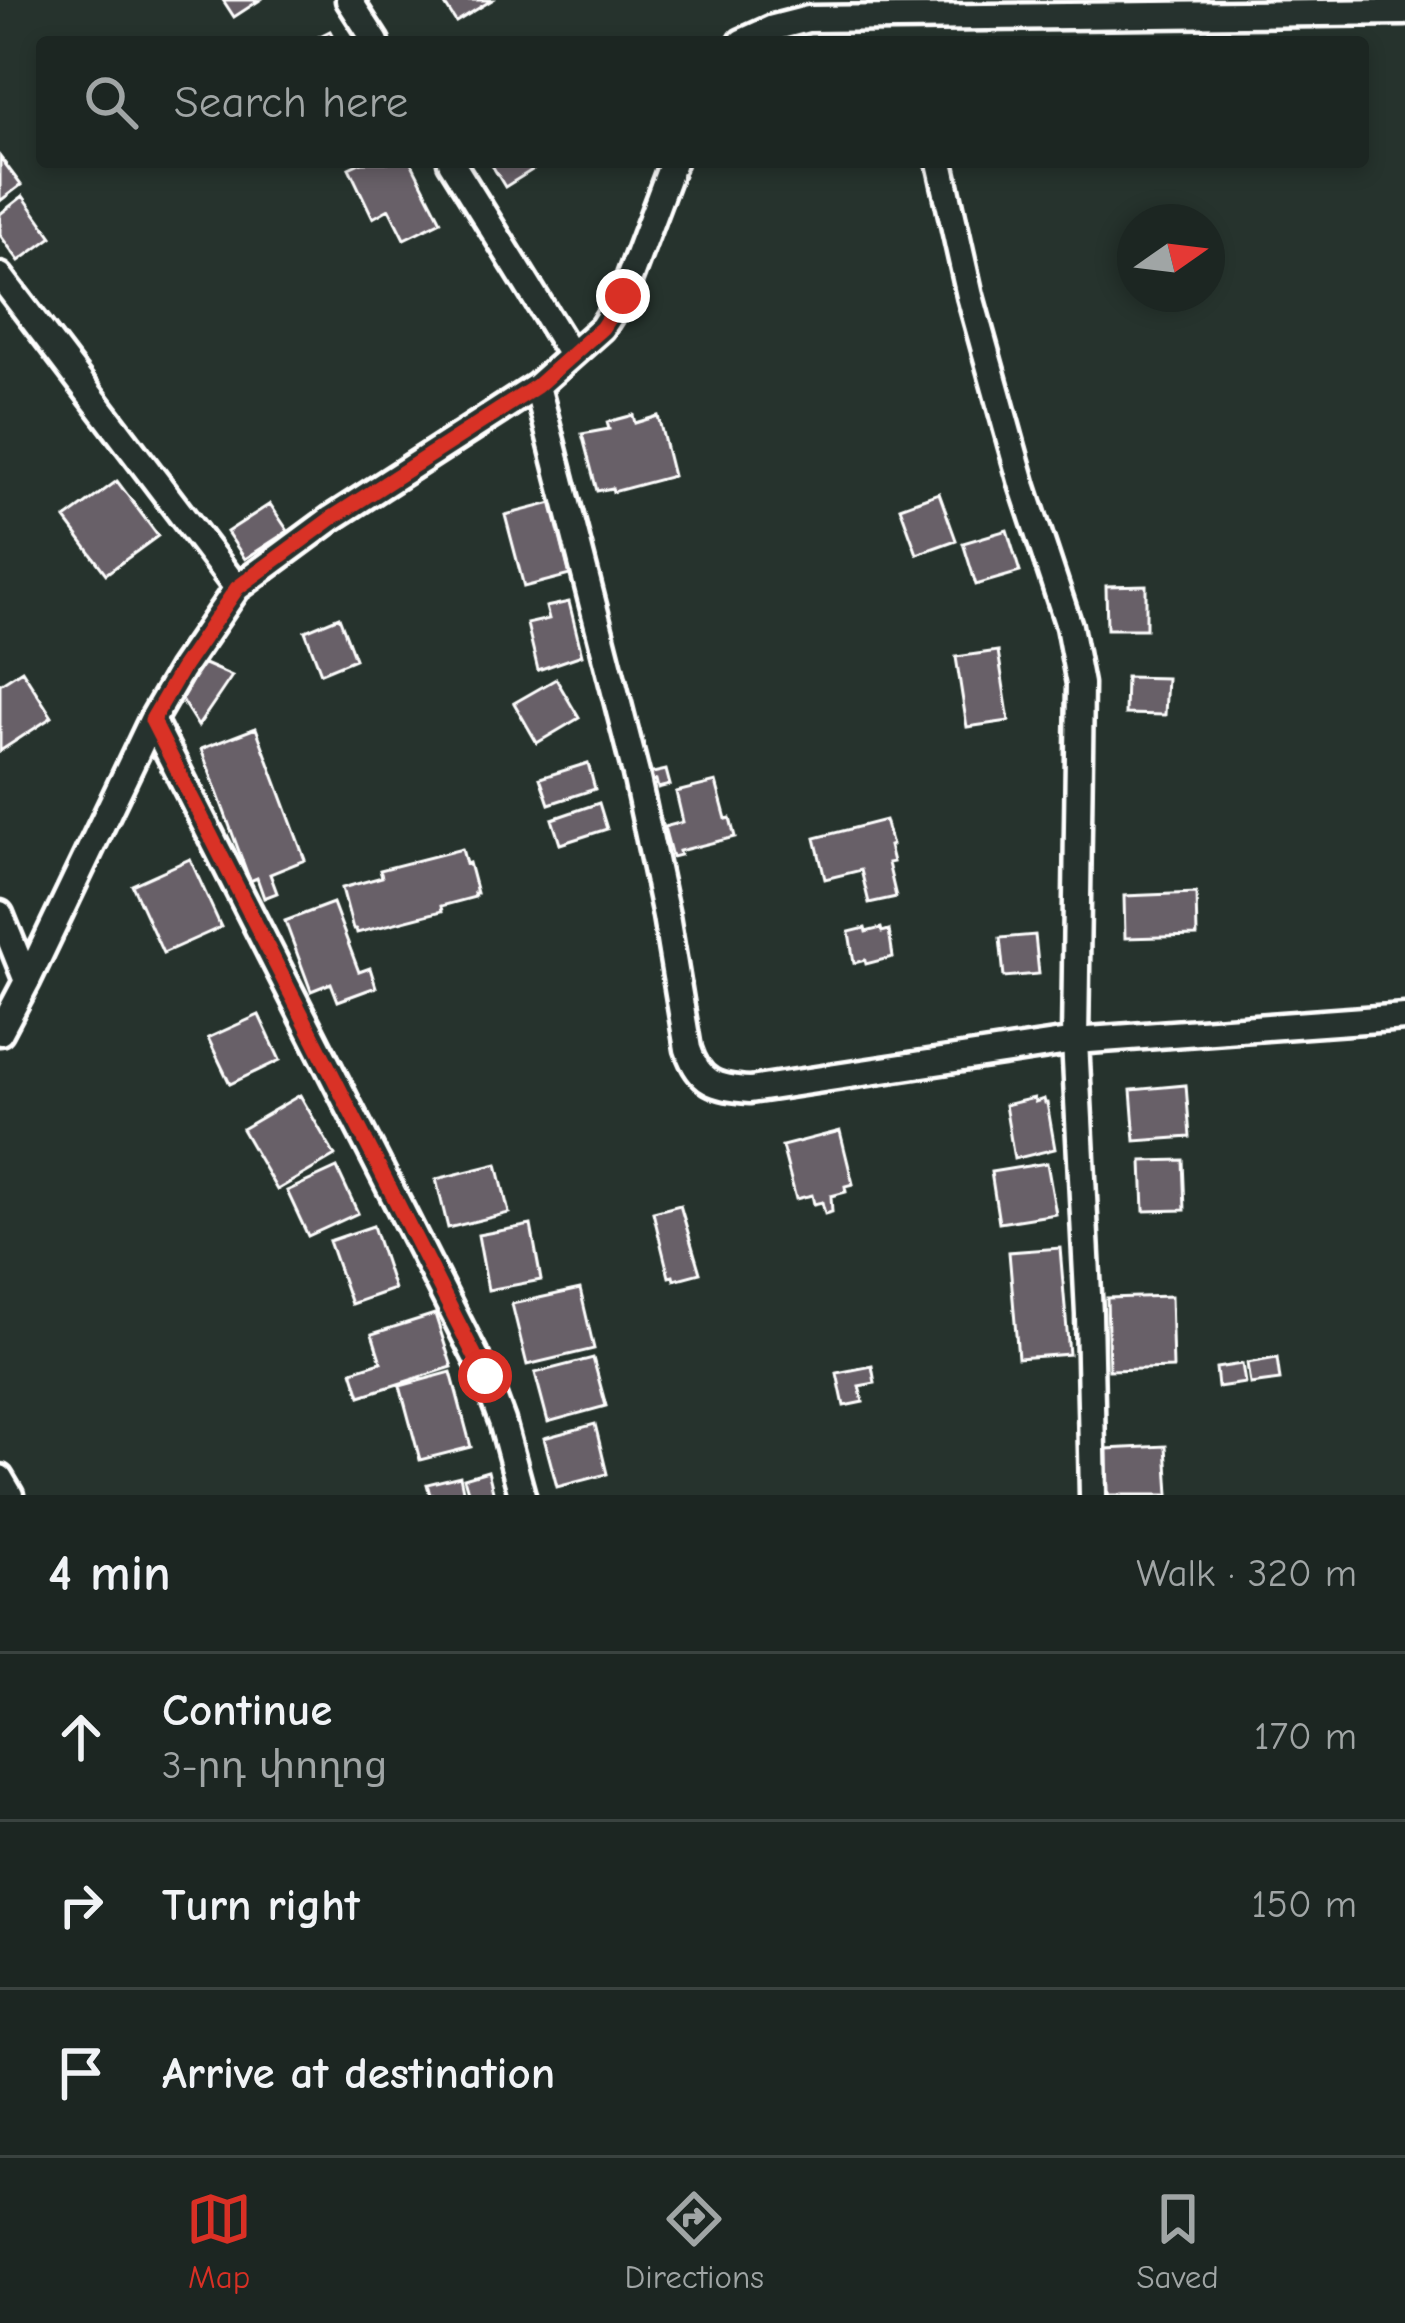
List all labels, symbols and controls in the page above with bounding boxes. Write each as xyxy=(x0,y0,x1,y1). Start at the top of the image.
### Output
search box xyxy=(36,36,1369,168)
icon: search xyxy=(78,69,144,135)
text: Search here xyxy=(174,76,408,128)
north arrow xyxy=(1117,204,1225,312)
route end xyxy=(596,269,650,323)
route start xyxy=(458,1349,512,1403)
text: 4 min xyxy=(48,1544,171,1603)
text: Walk · 320 m xyxy=(1136,1551,1357,1596)
text: Continue xyxy=(162,1684,332,1736)
icon: ahead xyxy=(48,1704,114,1770)
text: 170 m xyxy=(1254,1714,1357,1759)
text: 3-րդ փողոց xyxy=(162,1743,387,1788)
icon: right xyxy=(48,1872,114,1938)
text: Turn right xyxy=(162,1879,360,1931)
text: 150 m xyxy=(1251,1882,1357,1927)
icon: arrive xyxy=(48,2040,114,2106)
text: Arrive at destination xyxy=(162,2047,555,2099)
tab: Map xyxy=(186,2186,252,2296)
tab: Directions xyxy=(625,2186,764,2296)
tab: Saved xyxy=(1136,2186,1219,2296)

